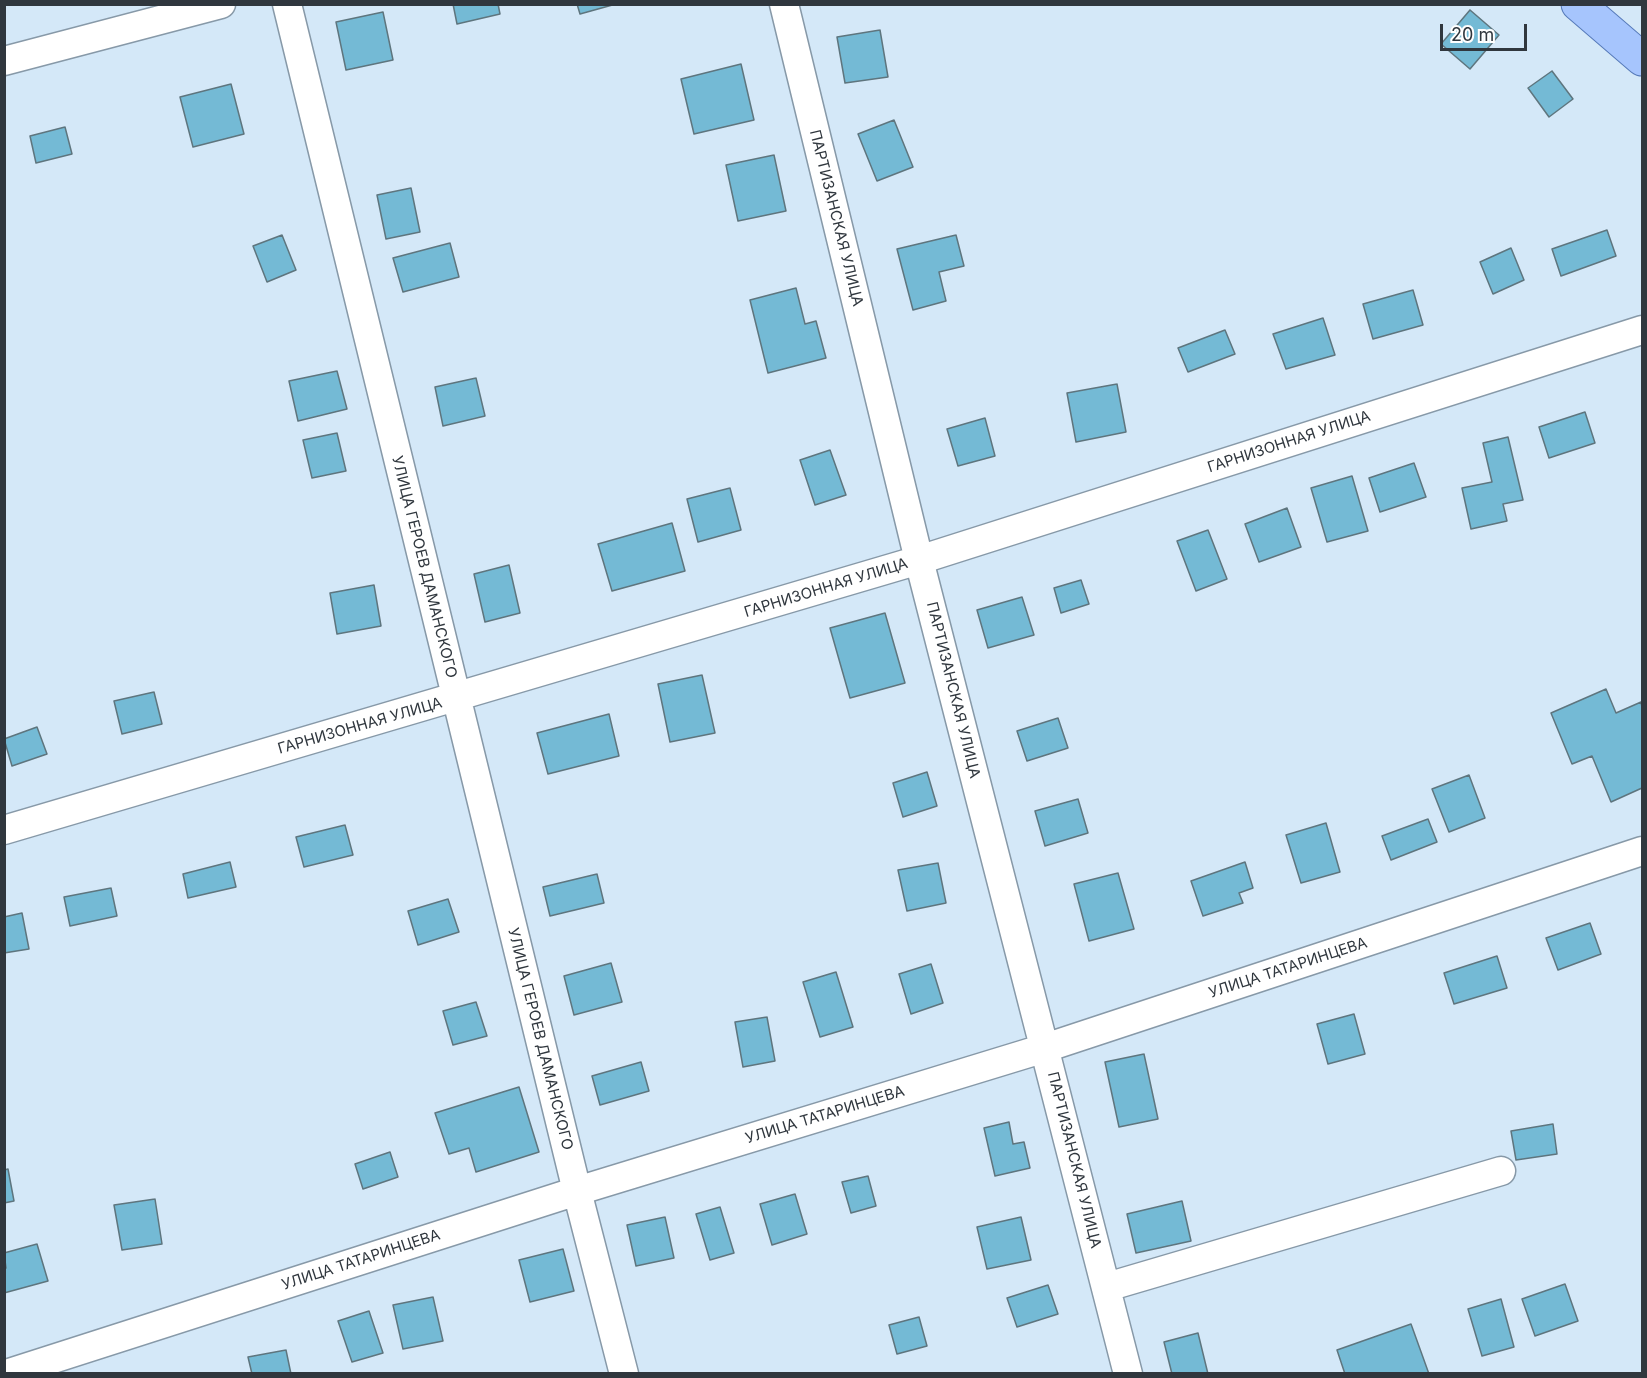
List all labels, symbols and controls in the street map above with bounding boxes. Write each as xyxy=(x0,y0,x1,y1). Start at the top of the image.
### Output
scale bar xyxy=(1443,12,1530,50)
text: 20 m xyxy=(1451,24,1494,45)
street label: ПАРТИЗАНСКАЯ УЛИЦА xyxy=(805,128,867,308)
street label: ГАРНИЗОННАЯ УЛИЦА xyxy=(1205,407,1373,477)
street label: УЛИЦА ГЕРОЕВ ДАМАНСКОГО xyxy=(388,454,460,680)
street label: ГАРНИЗОННАЯ УЛИЦА xyxy=(742,555,910,621)
street label: ПАРТИЗАНСКАЯ УЛИЦА xyxy=(922,600,984,780)
street label: ГАРНИЗОННАЯ УЛИЦА xyxy=(276,694,444,758)
street label: УЛИЦА ГЕРОЕВ ДАМАНСКОГО xyxy=(504,926,576,1152)
street label: УЛИЦА ТАТАРИНЦЕВА xyxy=(1206,934,1370,1002)
street label: ПАРТИЗАНСКАЯ УЛИЦА xyxy=(1043,1070,1105,1250)
street label: УЛИЦА ТАТАРИНЦЕВА xyxy=(743,1082,907,1148)
street label: УЛИЦА ТАТАРИНЦЕВА xyxy=(279,1226,443,1294)

